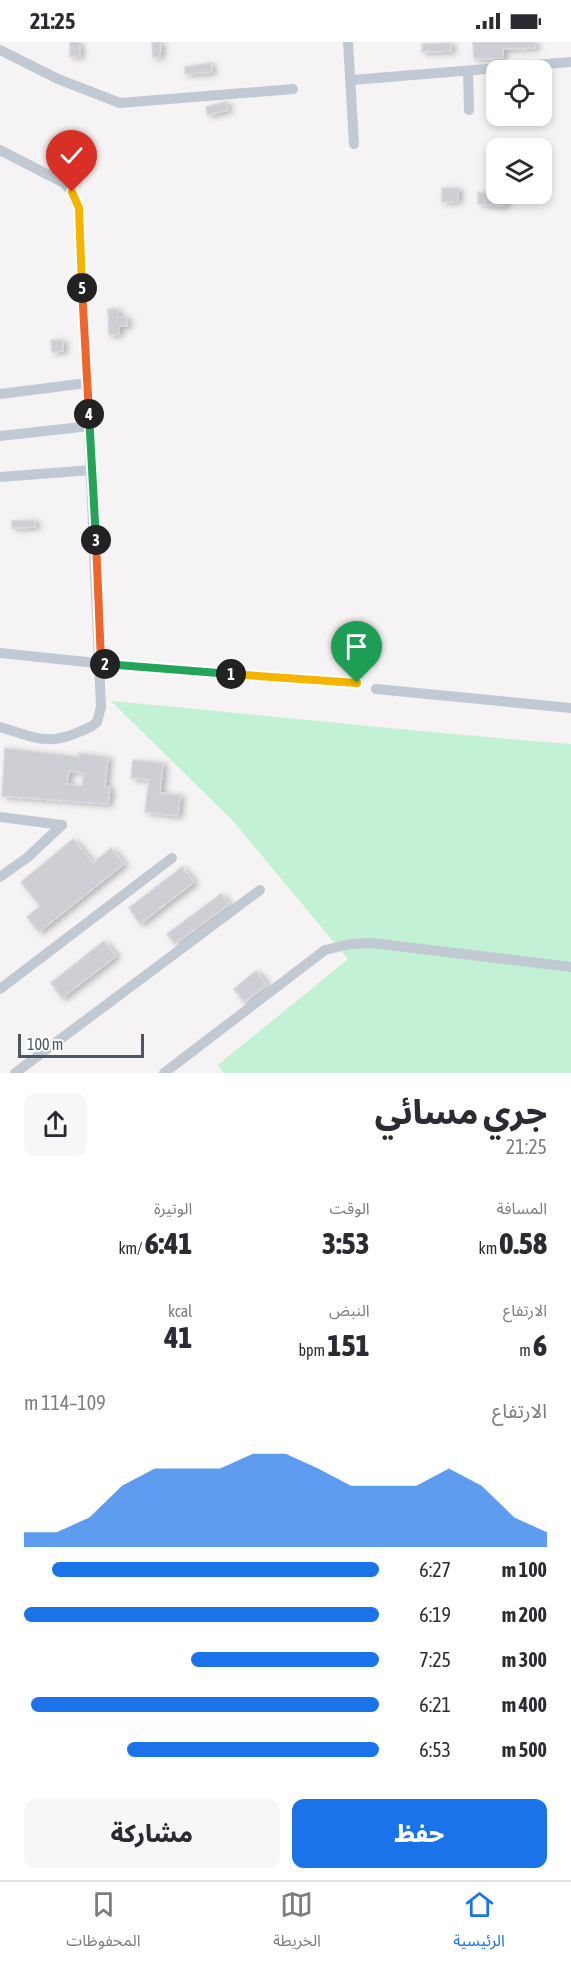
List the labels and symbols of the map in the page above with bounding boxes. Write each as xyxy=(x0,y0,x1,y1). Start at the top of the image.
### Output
pin xyxy=(46,130,97,192)
pin: 5 xyxy=(67,273,97,303)
pin: 4 xyxy=(74,399,104,429)
pin: 3 xyxy=(81,525,111,555)
pin xyxy=(331,621,382,683)
pin: 2 xyxy=(90,649,120,679)
pin: 1 xyxy=(216,659,246,689)
scale bar xyxy=(18,1031,144,1058)

